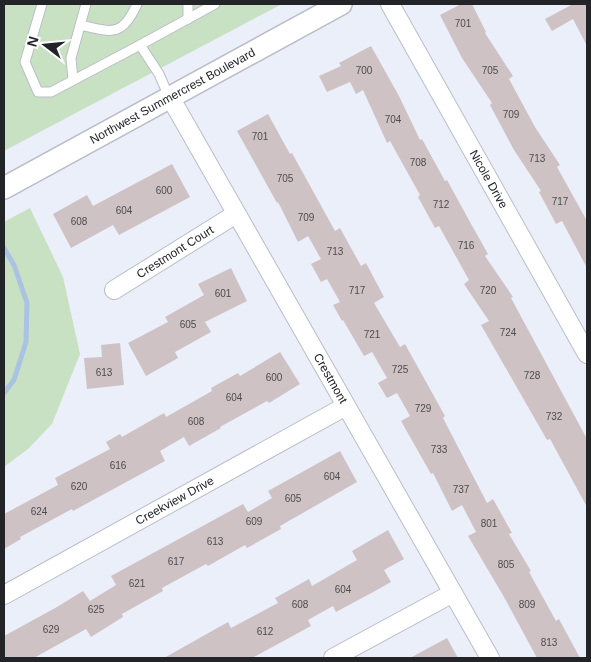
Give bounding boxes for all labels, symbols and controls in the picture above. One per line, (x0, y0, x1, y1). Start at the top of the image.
house number: 701 (455, 18, 472, 29)
north arrow (20, 20, 70, 70)
text: N (23, 34, 42, 48)
street label: Northwest Summercrest Boulevard (87, 45, 258, 147)
house number: 700 (356, 65, 373, 76)
house number: 705 (482, 65, 499, 76)
house number: 709 (503, 109, 520, 120)
house number: 704 (385, 114, 402, 125)
house number: 701 (252, 131, 269, 142)
street label: Nicole Drive (467, 148, 511, 211)
house number: 713 (529, 153, 546, 164)
house number: 708 (410, 157, 427, 168)
house number: 705 (277, 173, 294, 184)
house number: 600 (156, 185, 173, 196)
house number: 717 (552, 196, 569, 207)
house number: 712 (433, 199, 450, 210)
house number: 604 (116, 205, 133, 216)
house number: 709 (298, 212, 315, 223)
house number: 608 (71, 216, 88, 227)
street label: Crestmont Court (134, 222, 217, 281)
house number: 716 (458, 240, 475, 251)
house number: 713 (327, 246, 344, 257)
house number: 717 (349, 285, 366, 296)
house number: 720 (480, 285, 497, 296)
house number: 601 (215, 288, 232, 299)
house number: 605 (180, 319, 197, 330)
house number: 724 (500, 327, 517, 338)
house number: 721 (364, 329, 381, 340)
street label: Crestmont (311, 351, 351, 407)
house number: 725 (392, 364, 409, 375)
house number: 613 (96, 367, 113, 378)
house number: 728 (524, 370, 541, 381)
house number: 600 (266, 372, 283, 383)
house number: 604 (226, 392, 243, 403)
house number: 729 (415, 403, 432, 414)
house number: 732 (546, 411, 563, 422)
house number: 608 (188, 416, 205, 427)
house number: 733 (431, 444, 448, 455)
house number: 616 (110, 460, 127, 471)
house number: 604 (324, 471, 341, 482)
street label: Creekview Drive (133, 473, 217, 528)
house number: 620 (71, 481, 88, 492)
house number: 737 (453, 484, 470, 495)
house number: 605 (285, 493, 302, 504)
house number: 624 (31, 506, 48, 517)
house number: 609 (246, 516, 263, 527)
house number: 801 (481, 518, 498, 529)
house number: 613 (207, 536, 224, 547)
house number: 617 (168, 556, 185, 567)
house number: 805 (498, 559, 515, 570)
house number: 621 (129, 578, 146, 589)
house number: 604 (335, 584, 352, 595)
house number: 608 (292, 599, 309, 610)
house number: 809 (519, 599, 536, 610)
house number: 625 (88, 604, 105, 615)
house number: 629 (43, 624, 60, 635)
house number: 612 (257, 626, 274, 637)
house number: 813 (541, 637, 558, 648)

